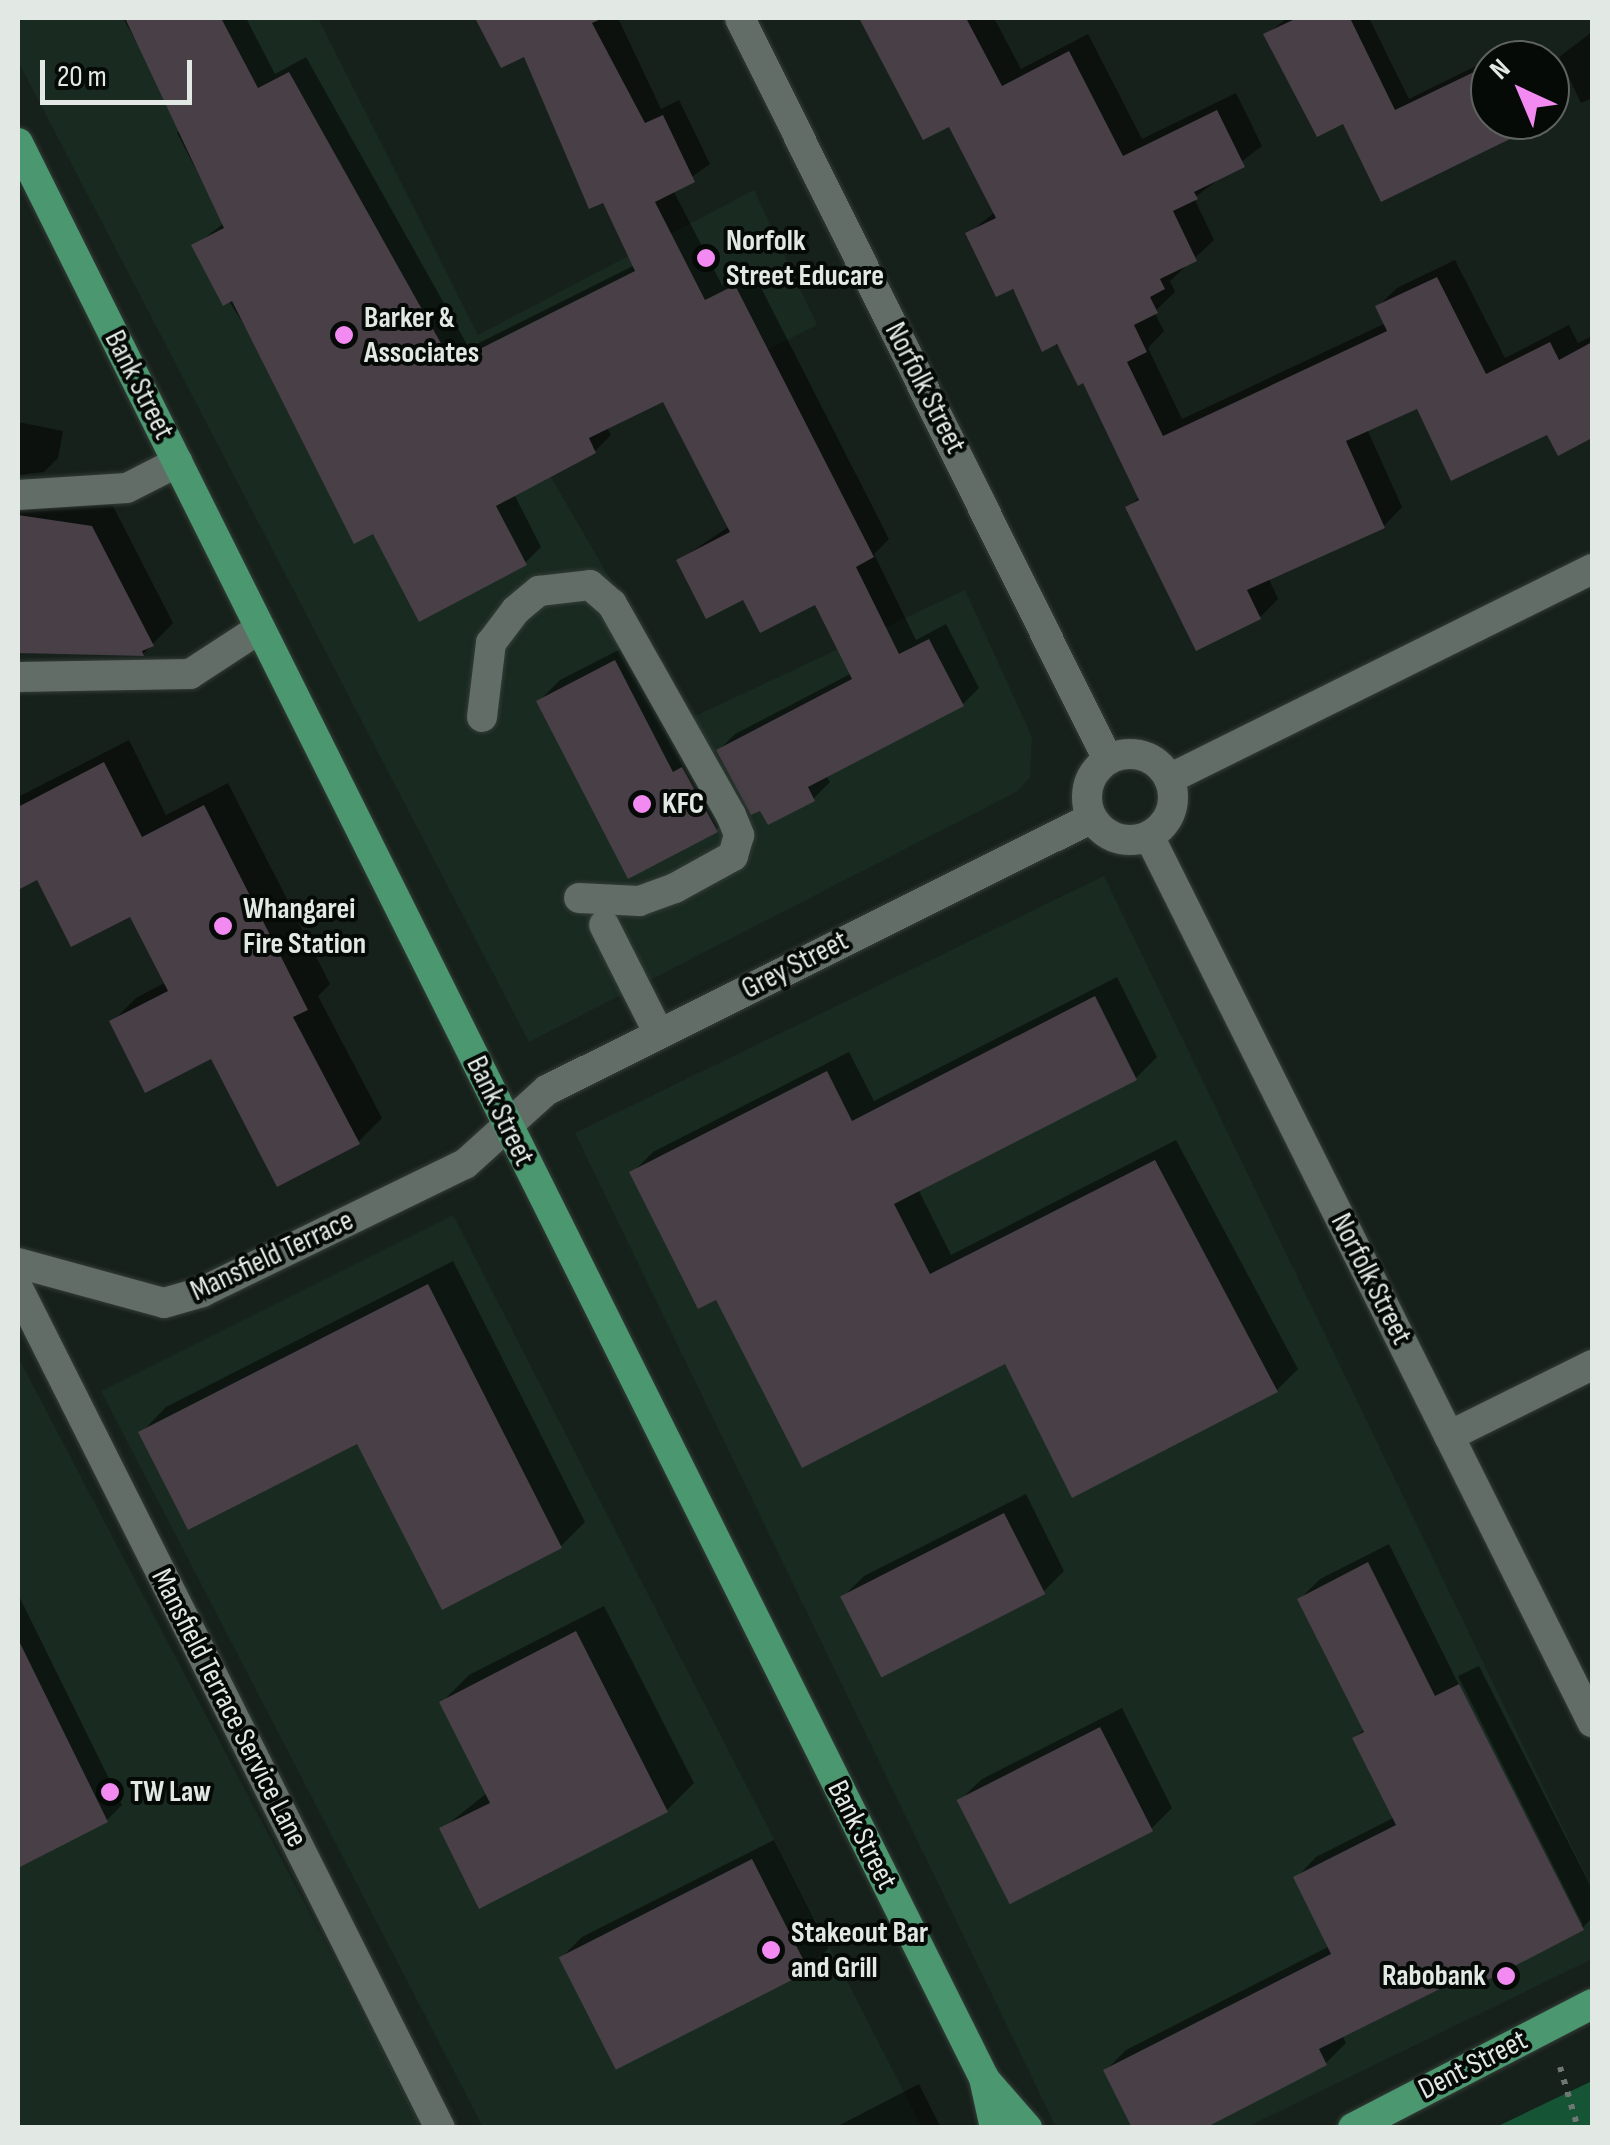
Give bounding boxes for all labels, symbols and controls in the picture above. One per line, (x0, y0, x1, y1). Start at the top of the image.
scale bar (45, 40, 198, 102)
north arrow (1470, 40, 1570, 140)
text: N (1483, 52, 1517, 87)
text: 20 m (57, 59, 107, 95)
place label: Norfolk Street Educare (726, 223, 884, 294)
marker: Norfolk Street Educare (695, 247, 717, 269)
place label: Barker & Associates (364, 300, 479, 370)
street label: Norfolk Street (877, 316, 973, 460)
marker: Barker & Associates (333, 324, 355, 346)
street label: Bank Street (96, 325, 182, 445)
place label: KFC (662, 786, 704, 822)
marker: KFC (631, 793, 653, 815)
place label: Whangarei Fire Station (243, 891, 366, 962)
marker: Whangarei Fire Station (212, 915, 234, 937)
street label: Grey Street (736, 923, 854, 1007)
street label: Bank Street (458, 1050, 542, 1172)
street label: Mansfield Terrace (185, 1203, 359, 1309)
street label: Norfolk Street (1323, 1207, 1419, 1351)
street label: Mansfield Terrace Service Lane (143, 1563, 315, 1853)
place label: TW Law (130, 1774, 211, 1810)
street label: Bank Street (819, 1775, 905, 1895)
marker: TW Law (99, 1781, 121, 1803)
place label: Stakeout Bar and Grill (791, 1915, 928, 1986)
marker: Stakeout Bar and Grill (760, 1939, 782, 1961)
place label: Rabobank (1382, 1958, 1486, 1994)
marker: Rabobank (1495, 1965, 1517, 1987)
street label: Dent Street (1413, 2022, 1533, 2108)

